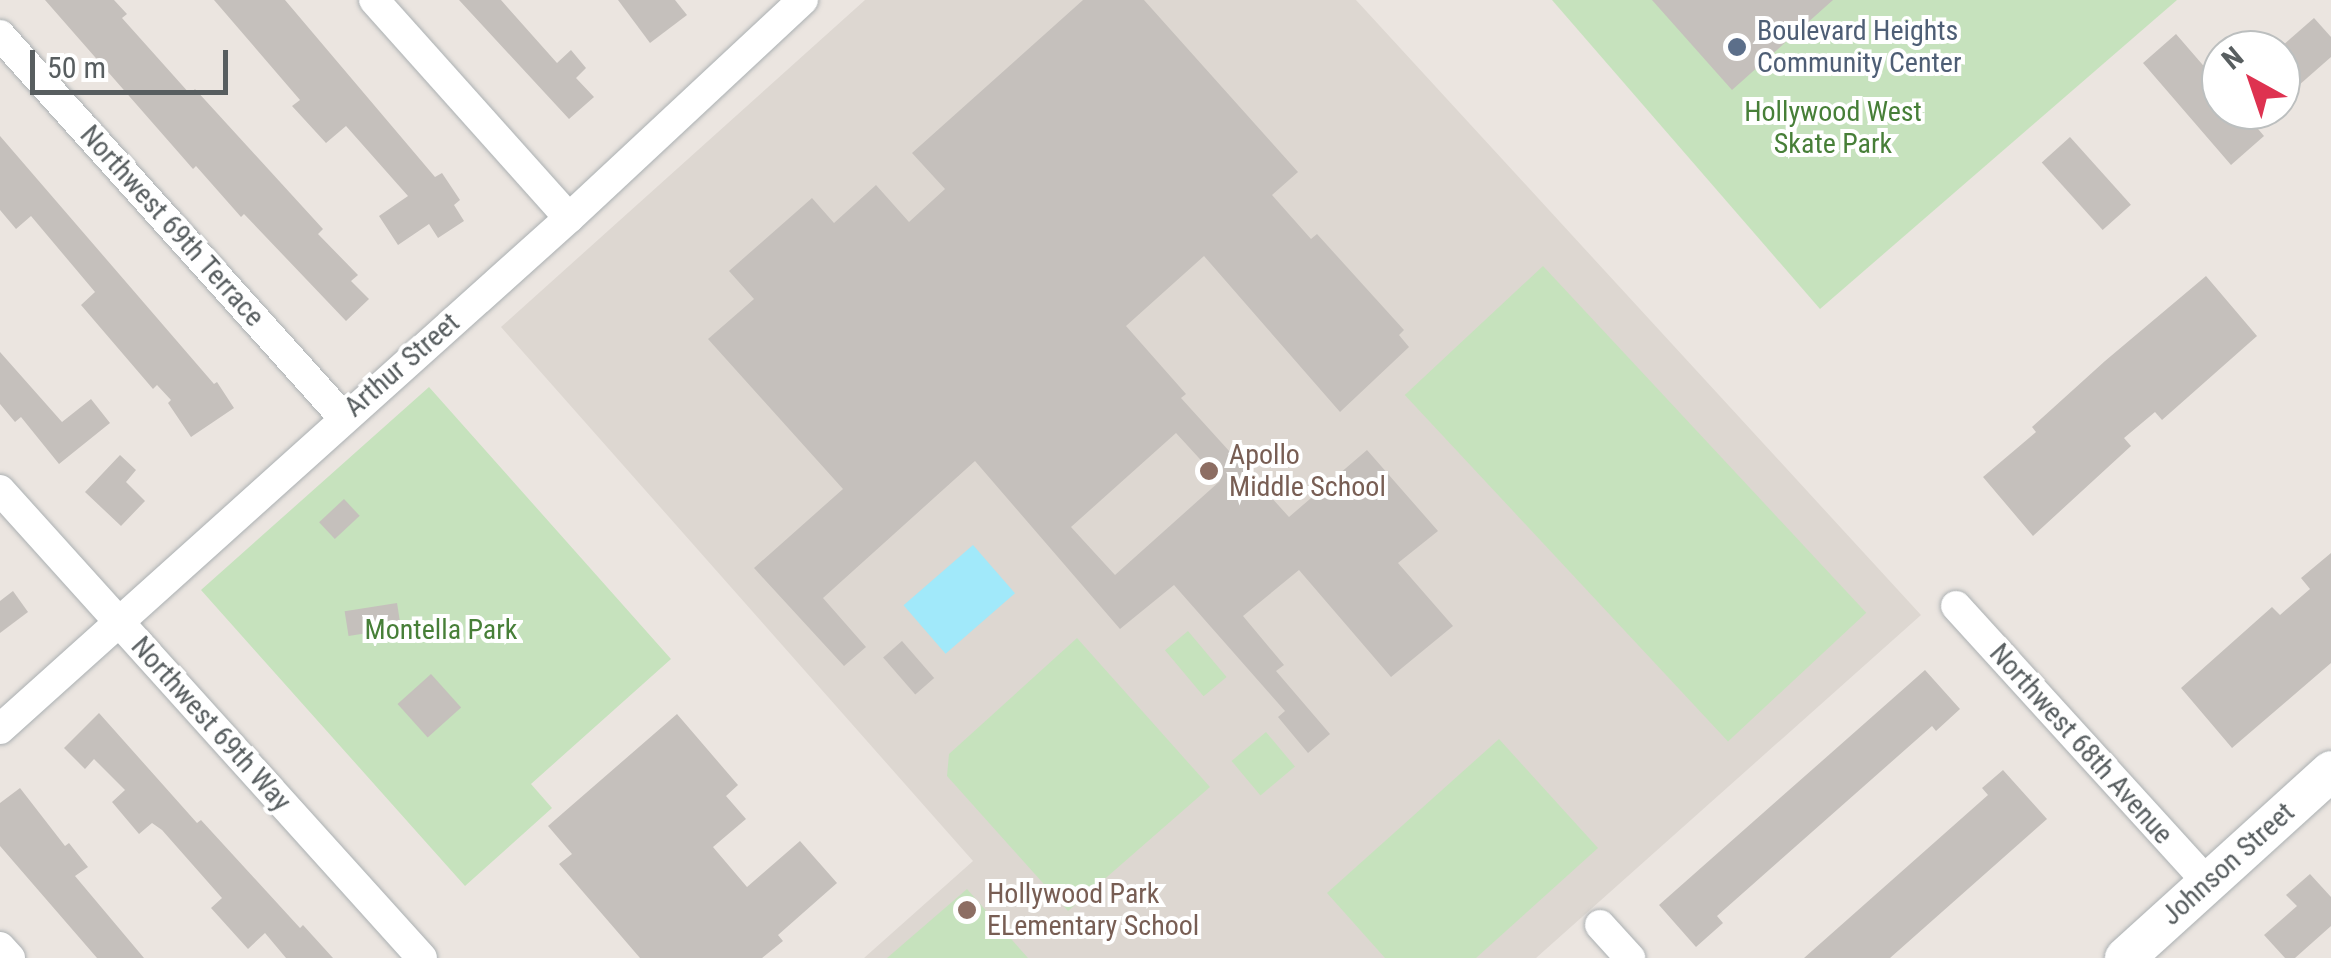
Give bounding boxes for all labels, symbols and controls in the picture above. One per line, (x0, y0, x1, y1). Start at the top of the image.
place label: Boulevard Heights Community Center (1757, 14, 1961, 80)
scale bar (35, 30, 232, 92)
north arrow (2201, 30, 2301, 130)
marker: Boulevard Heights Community Center (1726, 36, 1748, 58)
text: N (2216, 40, 2250, 76)
text: 50 m (47, 50, 106, 85)
park label: Hollywood West Skate Park (1744, 95, 1922, 161)
street label: Northwest 69th Terrace (73, 118, 271, 334)
street label: Arthur Street (338, 306, 466, 424)
place label: Apollo Middle School (1229, 438, 1386, 504)
marker: Apollo Middle School (1198, 460, 1220, 482)
park label: Montella Park (365, 613, 517, 647)
street label: Northwest 69th Way (124, 630, 298, 818)
street label: Northwest 68th Avenue (1982, 637, 2180, 851)
street label: Johnson Street (2155, 796, 2301, 932)
place label: Hollywood Park ELementary School (987, 877, 1199, 943)
marker: Hollywood Park ELementary School (956, 899, 978, 921)

